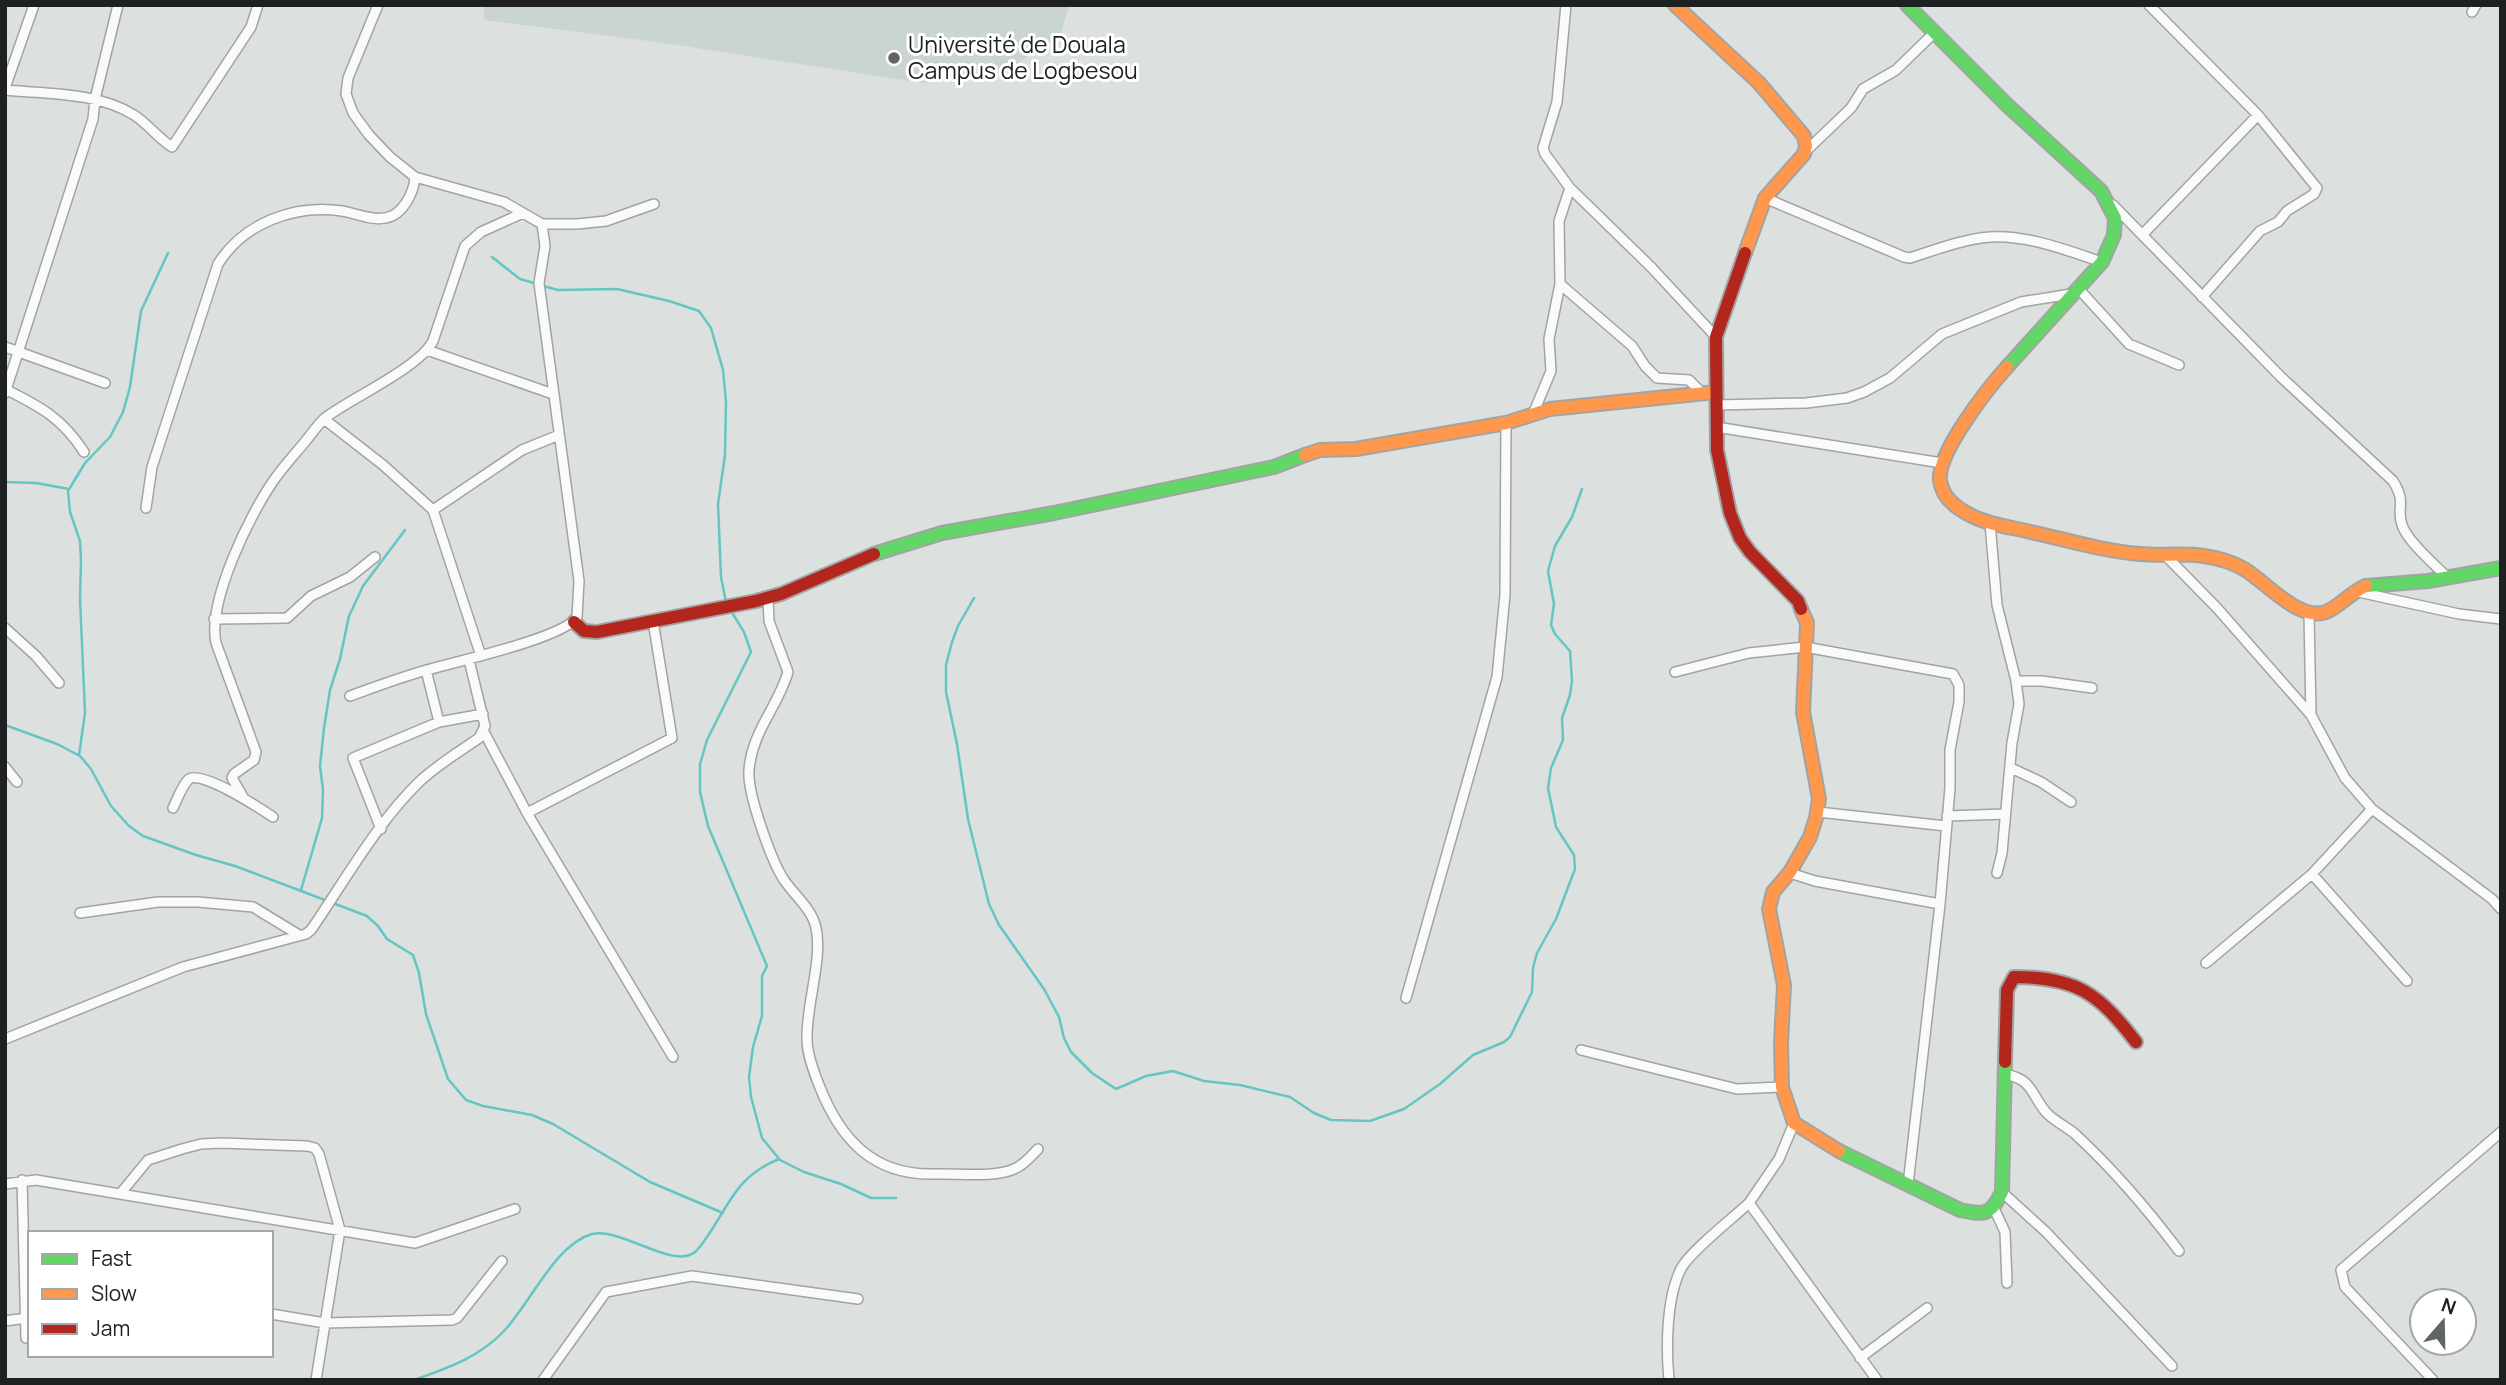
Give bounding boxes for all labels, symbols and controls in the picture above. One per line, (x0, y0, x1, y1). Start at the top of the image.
place label: Université de Douala Campus de Logbesou (908, 28, 1138, 86)
marker: Université de Douala Campus de Logbesou (886, 50, 902, 66)
legend (28, 1231, 273, 1357)
text: Fast (91, 1244, 132, 1272)
text: Slow (91, 1279, 137, 1307)
north arrow (2408, 1287, 2478, 1357)
text: N (2438, 1291, 2460, 1321)
text: Jam (91, 1314, 130, 1342)

